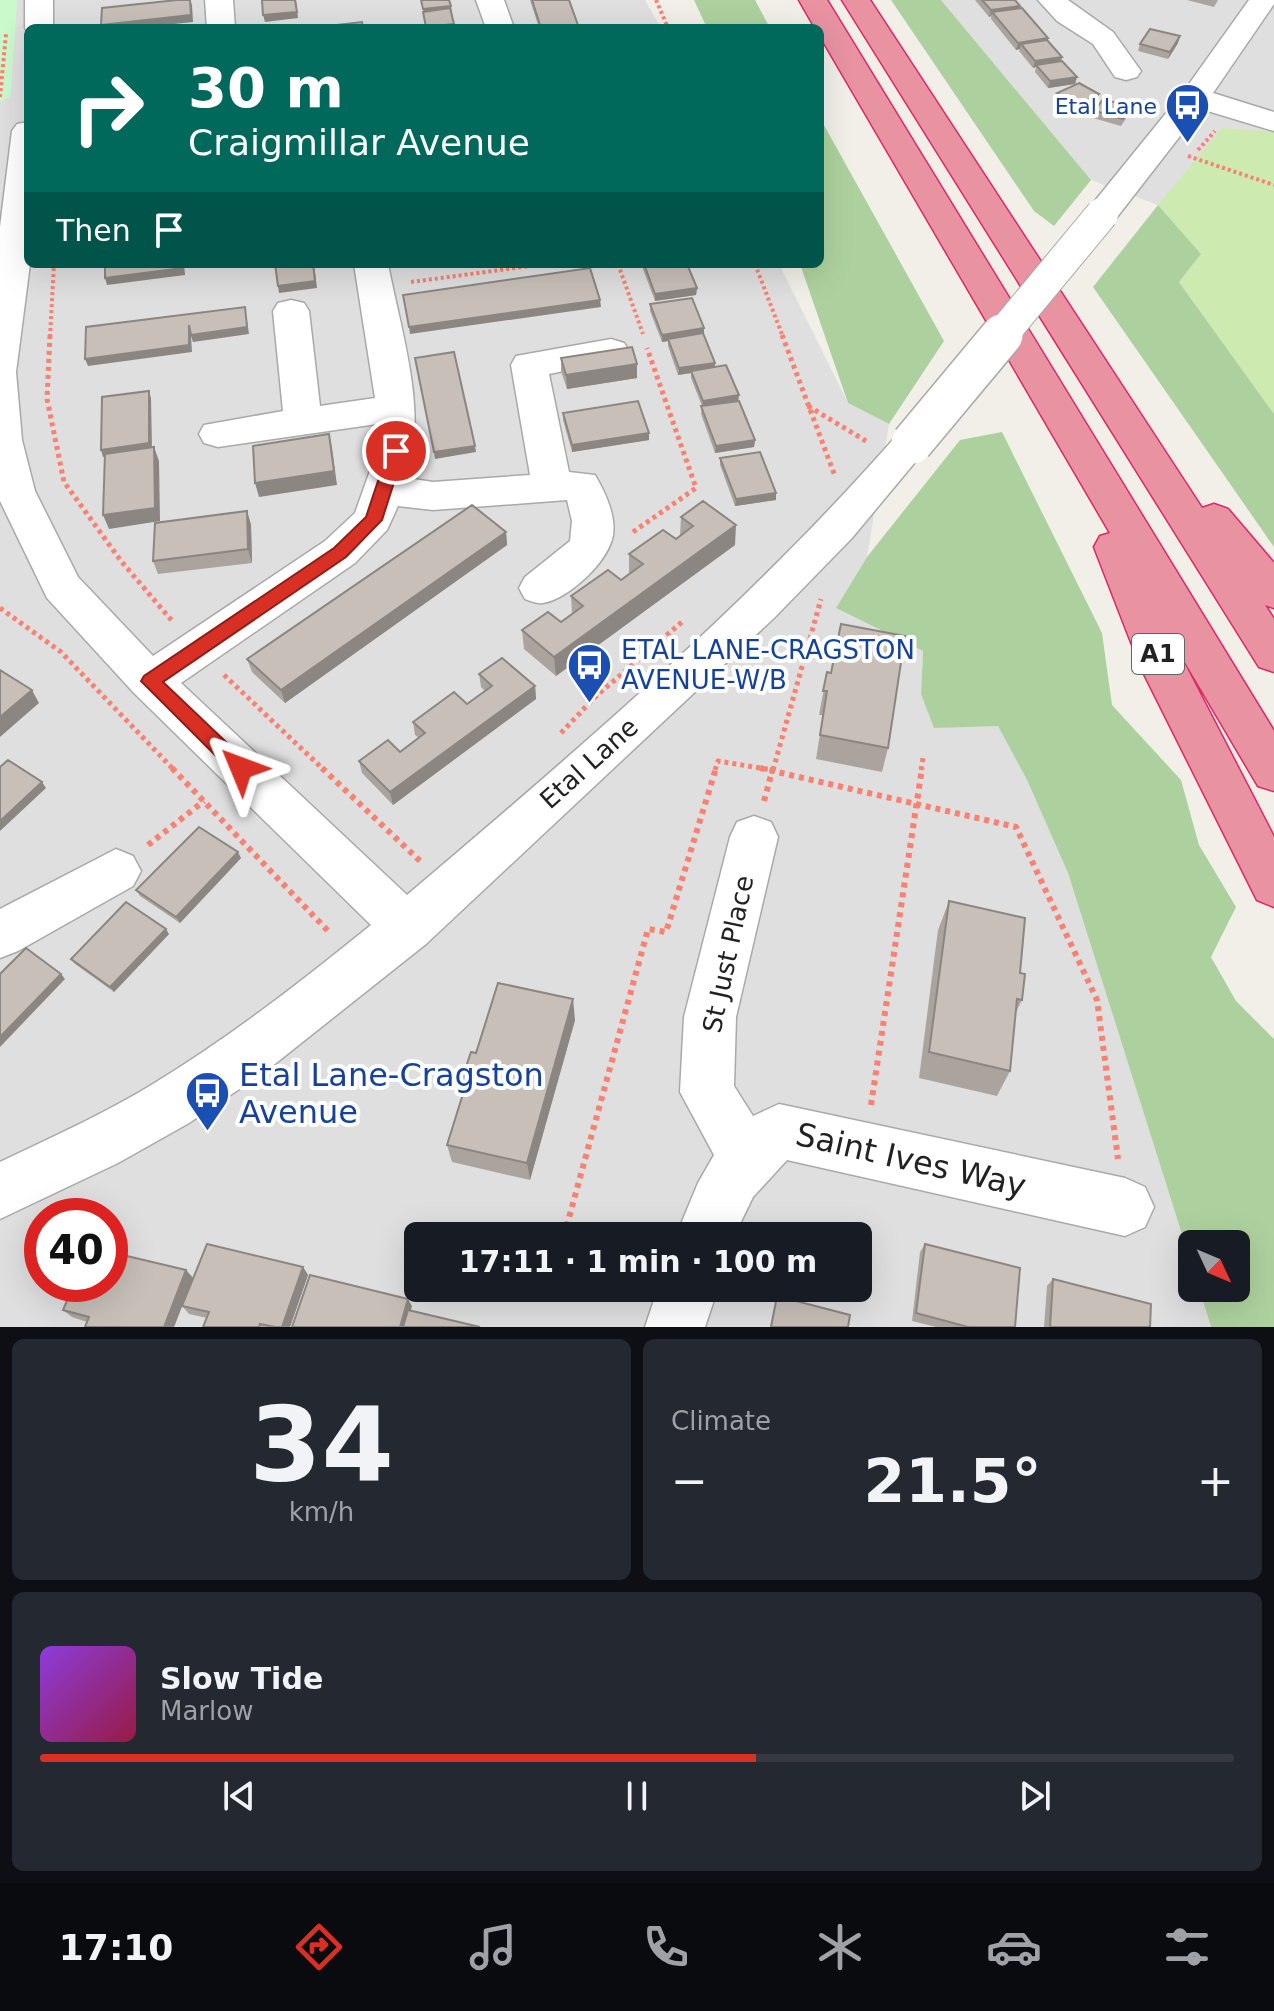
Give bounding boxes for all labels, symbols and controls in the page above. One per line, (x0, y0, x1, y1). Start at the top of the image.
text: 30 m (188, 55, 344, 120)
icon: right (56, 56, 160, 160)
bus stop icon: Etal Lane (1164, 82, 1212, 145)
place label: Etal Lane (1055, 94, 1157, 119)
text: Craigmillar Avenue (188, 122, 530, 163)
icon: arrive (147, 208, 191, 252)
text: Then (56, 213, 131, 248)
pin (362, 417, 430, 485)
icon: arrive (374, 429, 418, 473)
road number: A1 (1132, 634, 1184, 674)
place label: ETAL LANE-CRAGSTON AVENUE-W/B (621, 635, 915, 695)
bus stop icon: ETAL LANE-CRAGSTON AVENUE-W/B (566, 641, 614, 704)
street label: Etal Lane (534, 711, 644, 815)
position arrow (199, 726, 283, 810)
street label: St Just Place (697, 873, 759, 1035)
place label: Etal Lane-Cragston Avenue (239, 1056, 544, 1131)
bus stop icon: Etal Lane-Cragston Avenue (184, 1069, 232, 1132)
street label: Saint Ives Way (792, 1115, 1030, 1205)
speed limit sign: 40 (24, 1198, 128, 1302)
north arrow (1178, 1230, 1250, 1302)
map controls (1178, 1230, 1250, 1302)
text: 17:11 · 1 min · 100 m (459, 1244, 817, 1279)
text: 34 (249, 1384, 394, 1506)
text: Climate (671, 1406, 771, 1436)
text: 21.5° (863, 1446, 1042, 1516)
text: − (671, 1455, 708, 1506)
text: + (1197, 1455, 1234, 1506)
text: km/h (289, 1497, 354, 1527)
text: Slow Tide (160, 1661, 323, 1696)
text: Marlow (160, 1696, 253, 1726)
icon: previous (217, 1774, 261, 1818)
icon: pause (615, 1774, 659, 1818)
icon: next (1013, 1774, 1057, 1818)
icon: directions (291, 1919, 347, 1975)
icon: music (465, 1919, 521, 1975)
icon: phone (638, 1919, 694, 1975)
icon: climate (812, 1919, 868, 1975)
icon: car (986, 1919, 1042, 1975)
icon: filters (1159, 1919, 1215, 1975)
text: 17:10 (59, 1927, 173, 1968)

